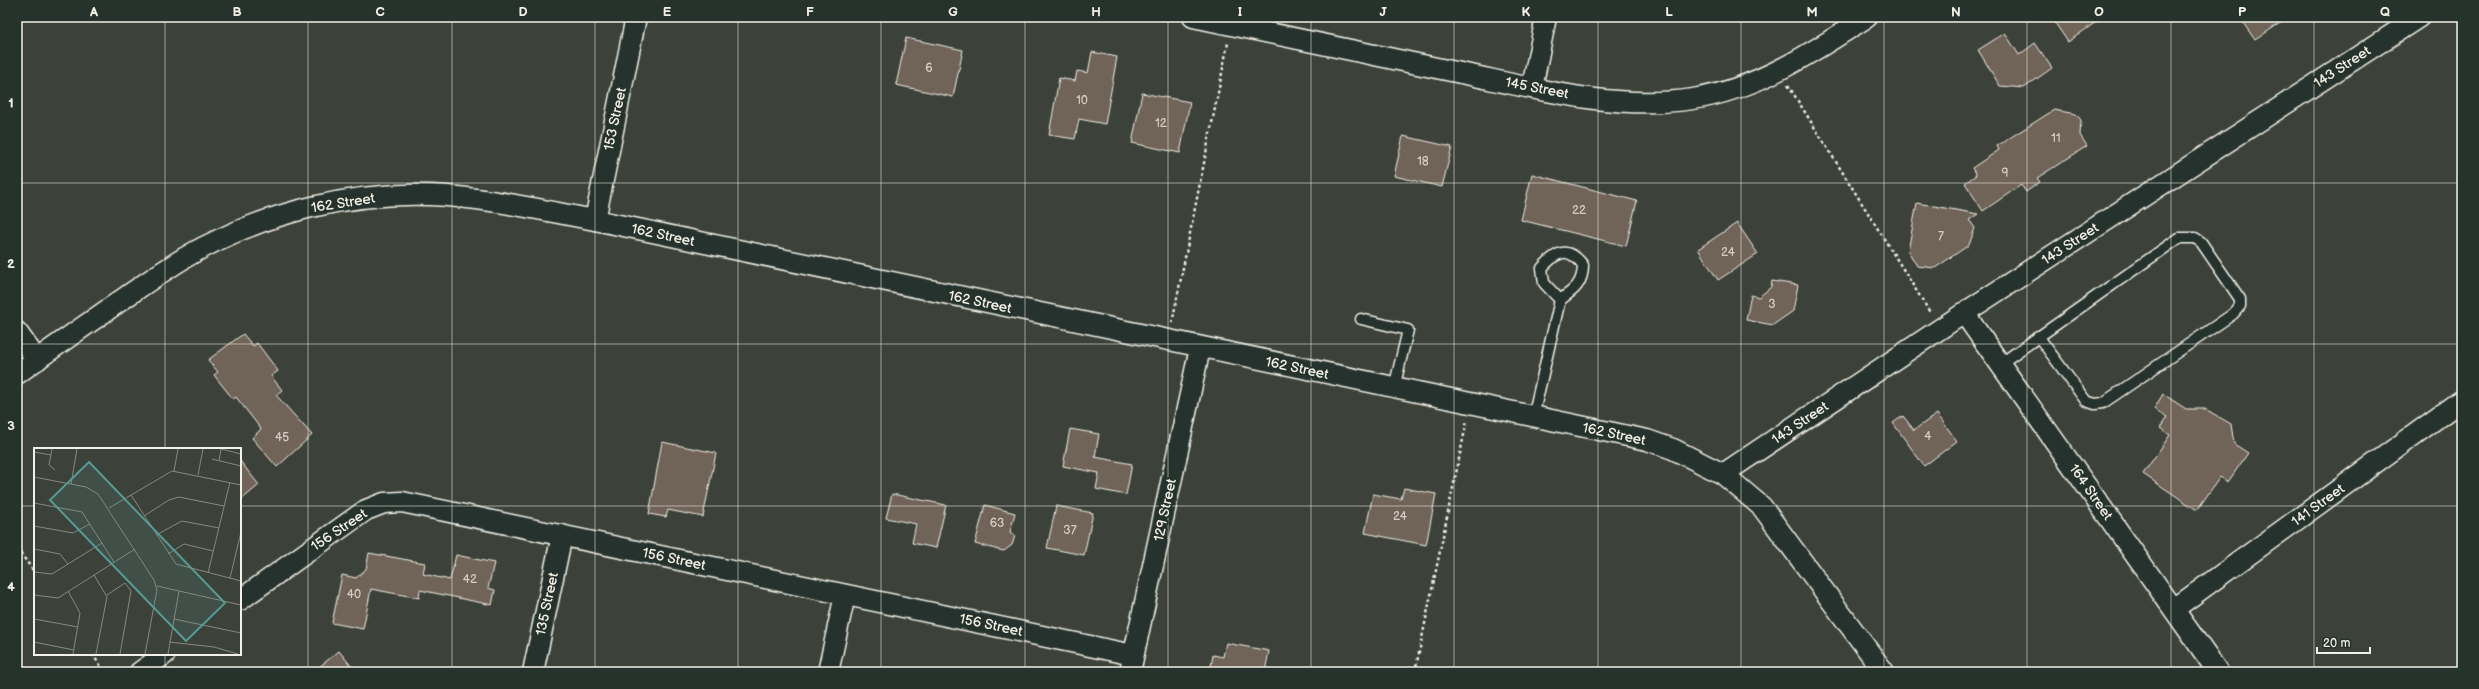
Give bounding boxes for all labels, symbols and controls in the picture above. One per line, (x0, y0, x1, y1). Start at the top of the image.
text: A (89, 4, 98, 20)
text: B (232, 4, 242, 20)
text: C (375, 4, 385, 20)
text: D (518, 4, 528, 20)
text: E (663, 4, 672, 20)
text: F (806, 4, 814, 20)
text: G (948, 4, 958, 20)
text: H (1091, 4, 1101, 20)
text: I (1238, 4, 1242, 20)
text: J (1379, 4, 1387, 20)
text: K (1522, 4, 1531, 20)
text: L (1665, 4, 1673, 20)
text: M (1806, 4, 1818, 20)
text: N (1951, 4, 1961, 20)
text: O (2094, 4, 2104, 20)
text: P (2238, 4, 2247, 20)
text: Q (2380, 4, 2390, 20)
street label: 143 Street (2310, 42, 2374, 92)
house number: 6 (925, 61, 933, 76)
street label: 145 Street (1504, 74, 1571, 103)
street label: 153 Street (600, 85, 630, 152)
house number: 10 (1076, 93, 1088, 108)
text: 1 (8, 95, 14, 111)
house number: 12 (1155, 116, 1167, 131)
house number: 11 (2051, 131, 2061, 146)
house number: 18 (1417, 154, 1429, 169)
house number: 9 (2002, 166, 2009, 181)
street label: 162 Street (310, 189, 377, 216)
house number: 22 (1572, 203, 1586, 218)
street label: 143 Street (2038, 219, 2102, 269)
street label: 162 Street (630, 220, 697, 250)
house number: 7 (1938, 229, 1944, 244)
house number: 24 (1721, 245, 1736, 260)
text: 2 (7, 256, 15, 272)
street label: 162 Street (947, 287, 1014, 317)
house number: 3 (1768, 297, 1776, 312)
street label: 162 Street (1264, 353, 1331, 383)
street label: 143 Street (1769, 398, 1832, 448)
text: 3 (7, 418, 15, 434)
street label: 162 Street (1581, 419, 1648, 449)
house number: 4 (1924, 429, 1932, 444)
house number: 45 (275, 430, 289, 445)
inset map (34, 448, 241, 655)
street label: 164 Street (2066, 461, 2117, 524)
street label: 129 Street (1150, 476, 1180, 543)
street label: 141 Street (2288, 480, 2348, 530)
street label: 156 Street (308, 505, 371, 555)
house number: 24 (1393, 509, 1408, 524)
house number: 63 (990, 516, 1004, 531)
house number: 37 (1063, 523, 1077, 538)
street label: 156 Street (641, 544, 708, 574)
street label: 135 Street (532, 570, 562, 637)
house number: 42 (463, 572, 477, 587)
text: 4 (7, 579, 15, 595)
house number: 40 (347, 587, 361, 602)
street label: 156 Street (958, 610, 1025, 640)
scale bar (2317, 629, 2370, 655)
text: 20 m (2323, 636, 2350, 651)

